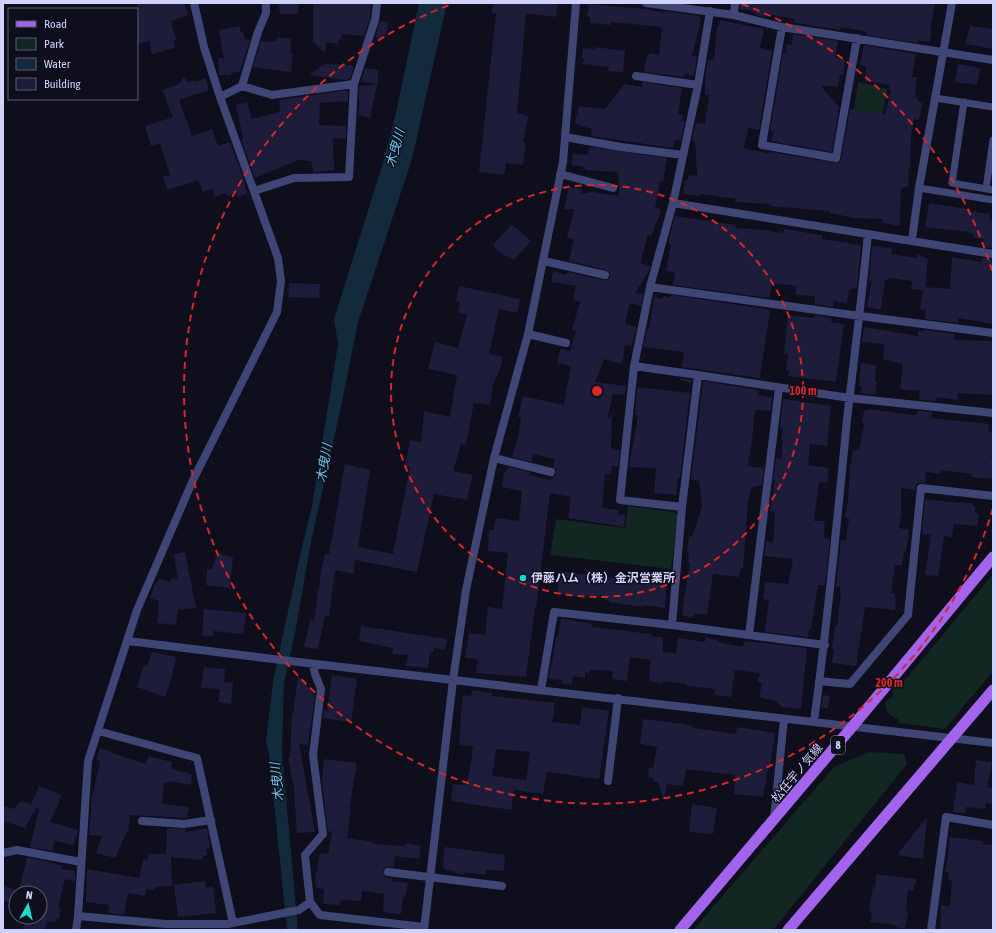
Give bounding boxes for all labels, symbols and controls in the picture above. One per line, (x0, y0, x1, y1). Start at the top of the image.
legend (8, 8, 138, 100)
text: Road (44, 17, 67, 31)
text: Park (44, 37, 65, 51)
text: Water (44, 57, 71, 71)
text: Building (44, 77, 82, 91)
water label: 木曳川 (382, 125, 408, 169)
centre of rings (590, 384, 604, 398)
text: 100 m (789, 384, 817, 398)
water label: 木曳川 (313, 441, 335, 484)
place label: 伊藤ハム（株）金沢営業所 (531, 571, 675, 585)
marker: 伊藤ハム（株）金沢営業所 (518, 573, 528, 583)
text: 200 m (875, 676, 903, 690)
road number: 8 (831, 736, 845, 754)
street label: 松任宇ノ気線 (768, 741, 826, 805)
water label: 木曳川 (267, 760, 286, 802)
north arrow (8, 885, 48, 925)
text: N (25, 889, 33, 901)

